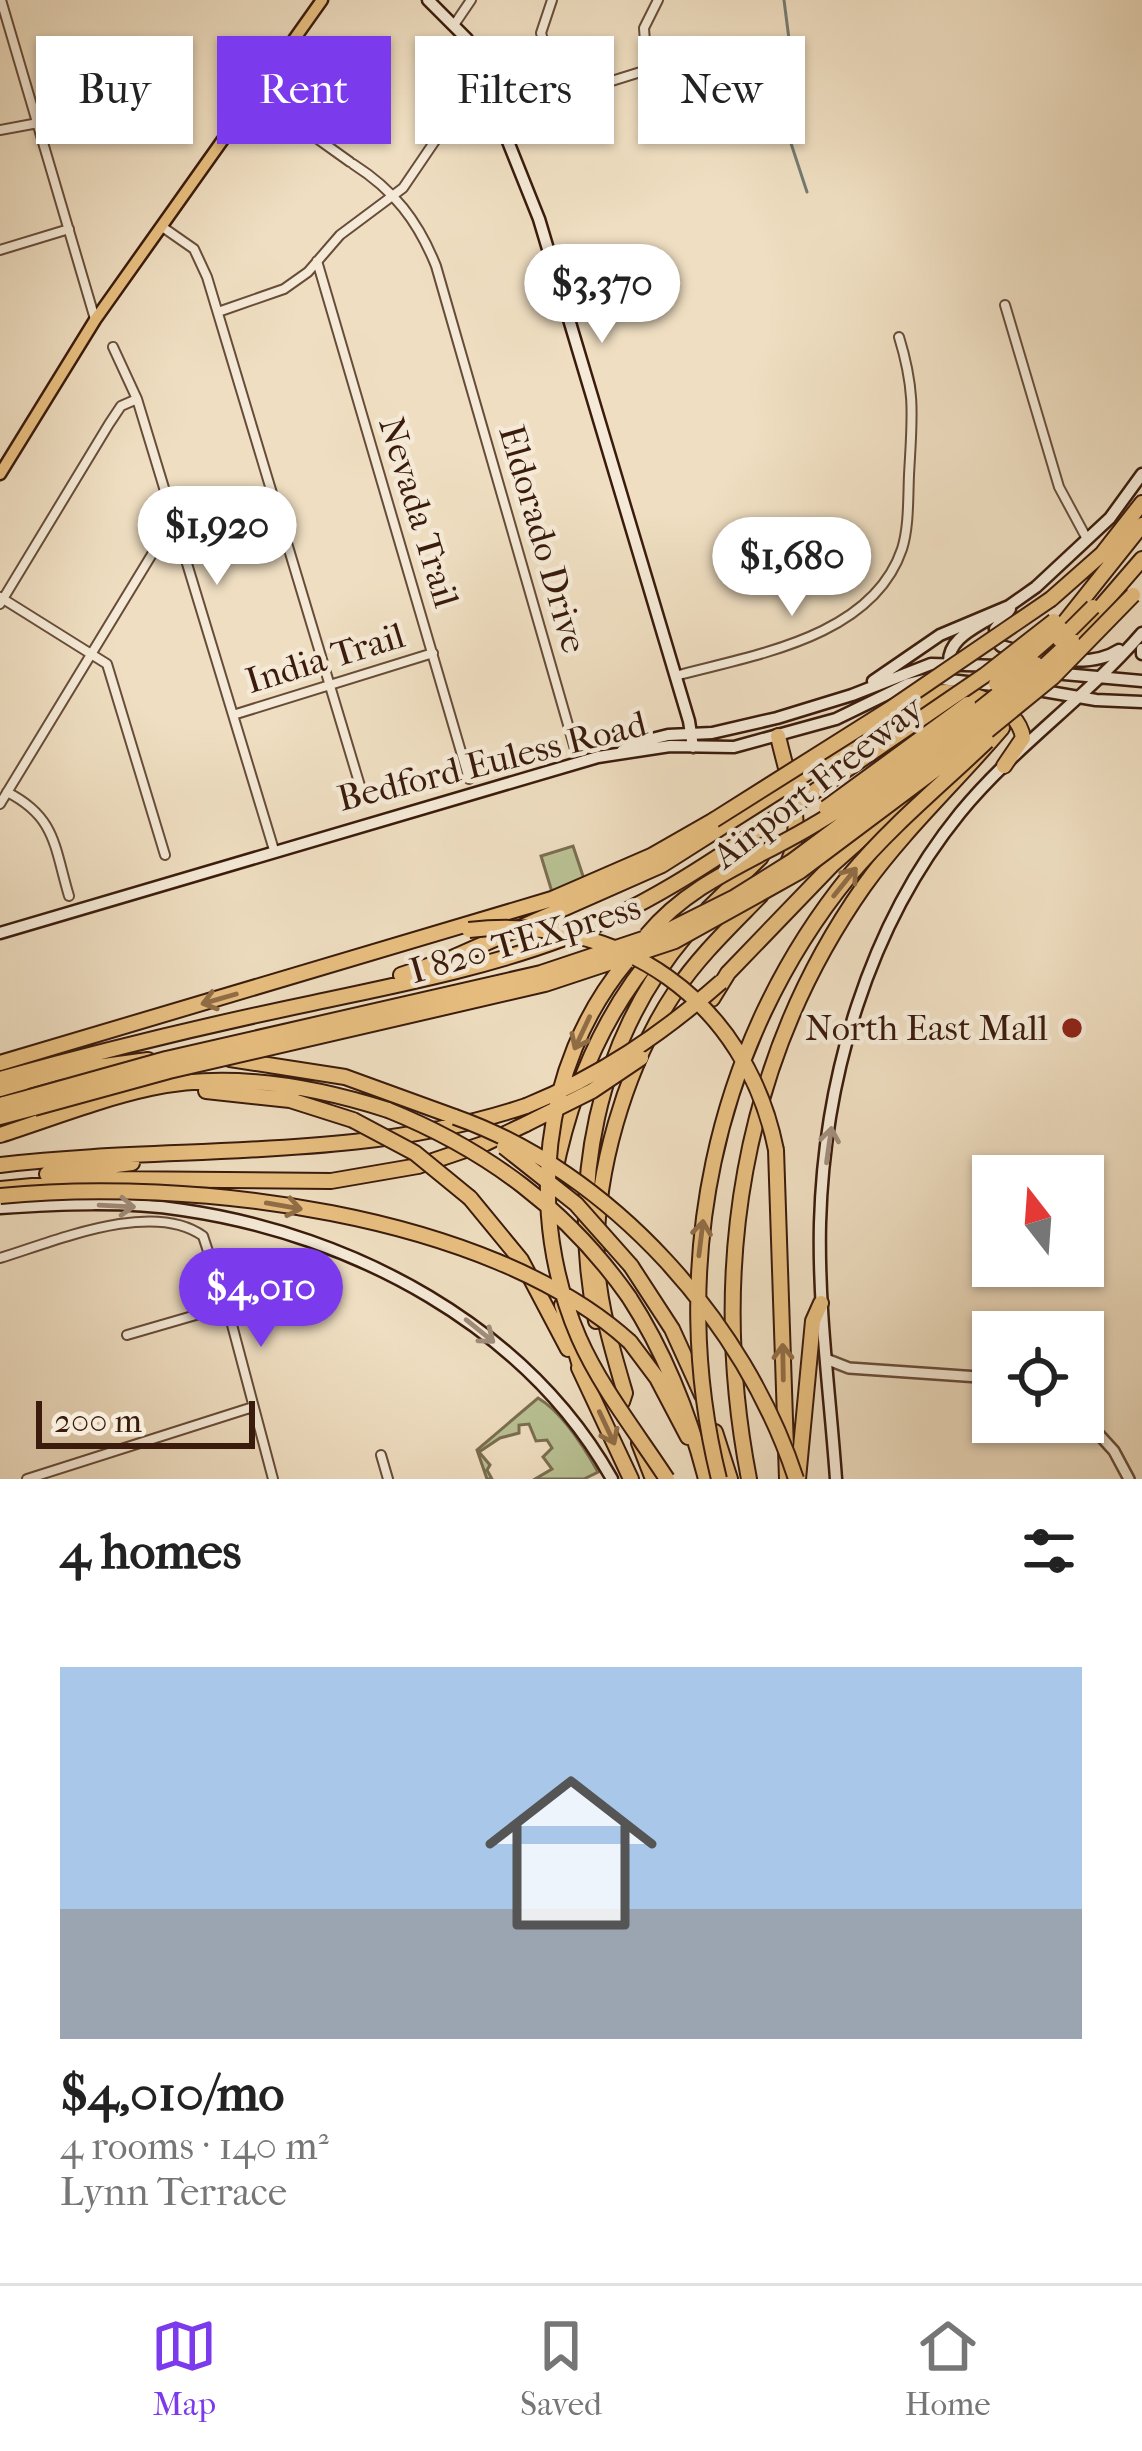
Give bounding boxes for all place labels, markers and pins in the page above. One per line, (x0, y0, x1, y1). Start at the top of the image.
pin: $3,370 (504, 244, 700, 346)
pin: $1,920 (119, 486, 315, 588)
pin: $1,680 (694, 517, 890, 619)
place label: North East Mall (805, 1007, 1048, 1049)
marker: North East Mall (1059, 1015, 1085, 1041)
pin: $4,010 (163, 1248, 359, 1350)

